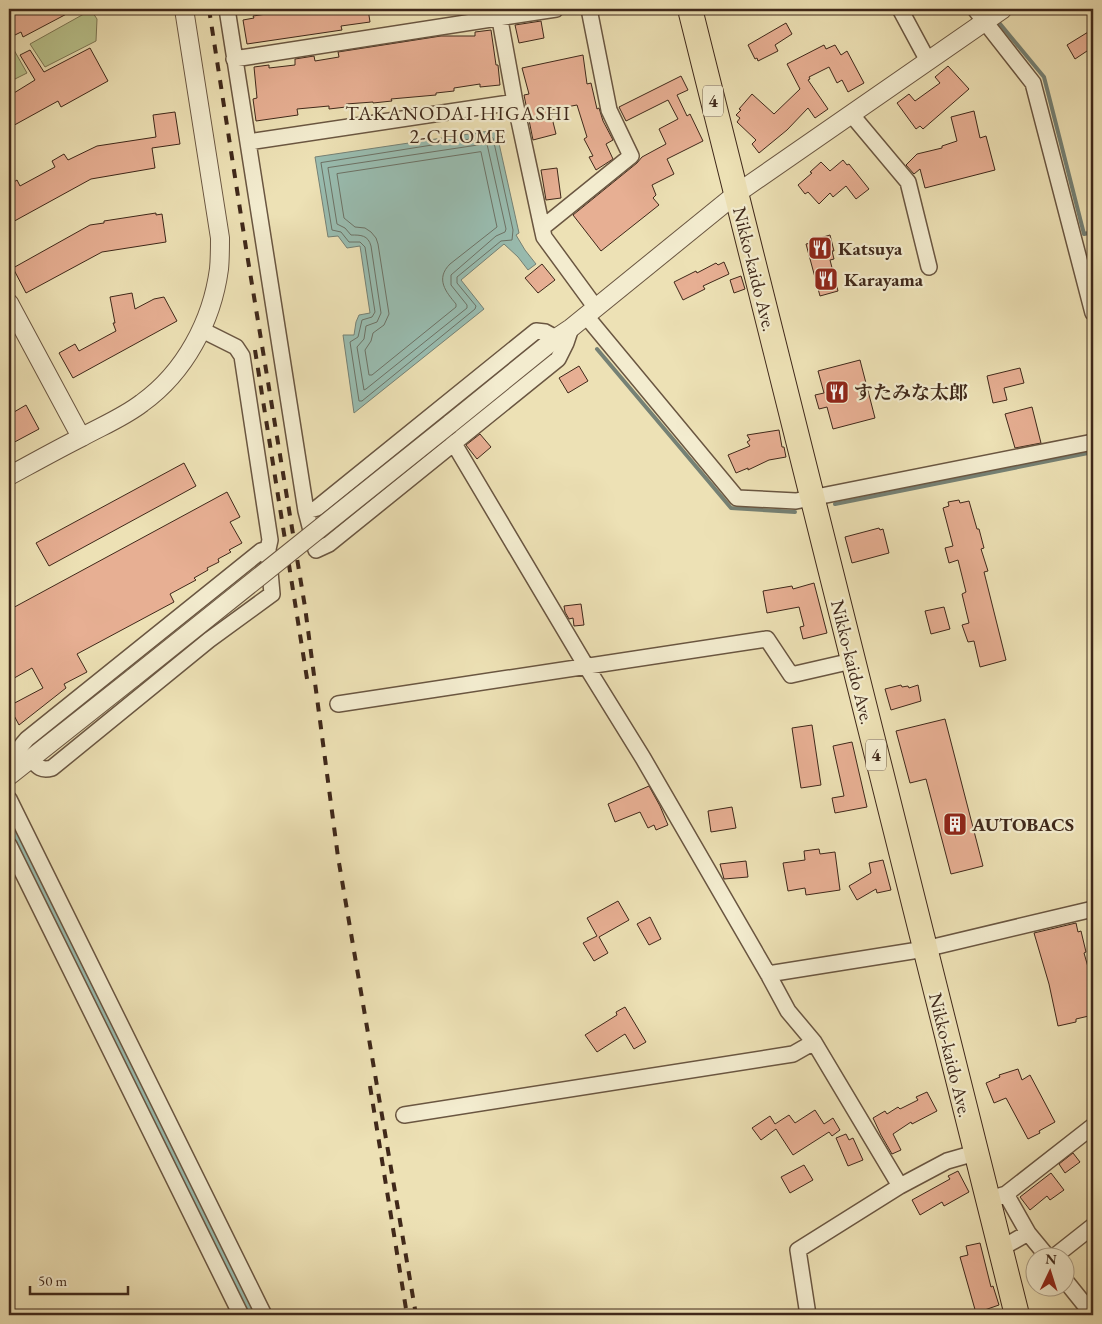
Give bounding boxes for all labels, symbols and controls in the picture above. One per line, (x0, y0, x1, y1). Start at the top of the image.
road number: 4 (703, 85, 723, 116)
district label: TAKANODAI-HIGASHI 2-CHOME (345, 100, 571, 149)
street label: Nikko-kaido Ave. (727, 204, 782, 334)
restaurant icon: Katsuya (807, 235, 833, 261)
place label: Katsuya (838, 236, 903, 261)
restaurant icon: Karayama (813, 266, 839, 292)
place label: Karayama (844, 267, 924, 292)
restaurant icon: すたみな太郎 (824, 379, 850, 405)
place label: すたみな太郎 (854, 380, 968, 405)
street label: Nikko-kaido Ave. (825, 597, 880, 727)
road number: 4 (866, 740, 886, 770)
building icon: AUTOBACS (942, 811, 968, 837)
place label: AUTOBACS (971, 812, 1074, 837)
street label: Nikko-kaido Ave. (923, 990, 978, 1120)
north arrow (1024, 1246, 1074, 1296)
text: N (1045, 1250, 1058, 1268)
scale bar (30, 1264, 128, 1296)
text: 50 m (38, 1271, 67, 1290)

